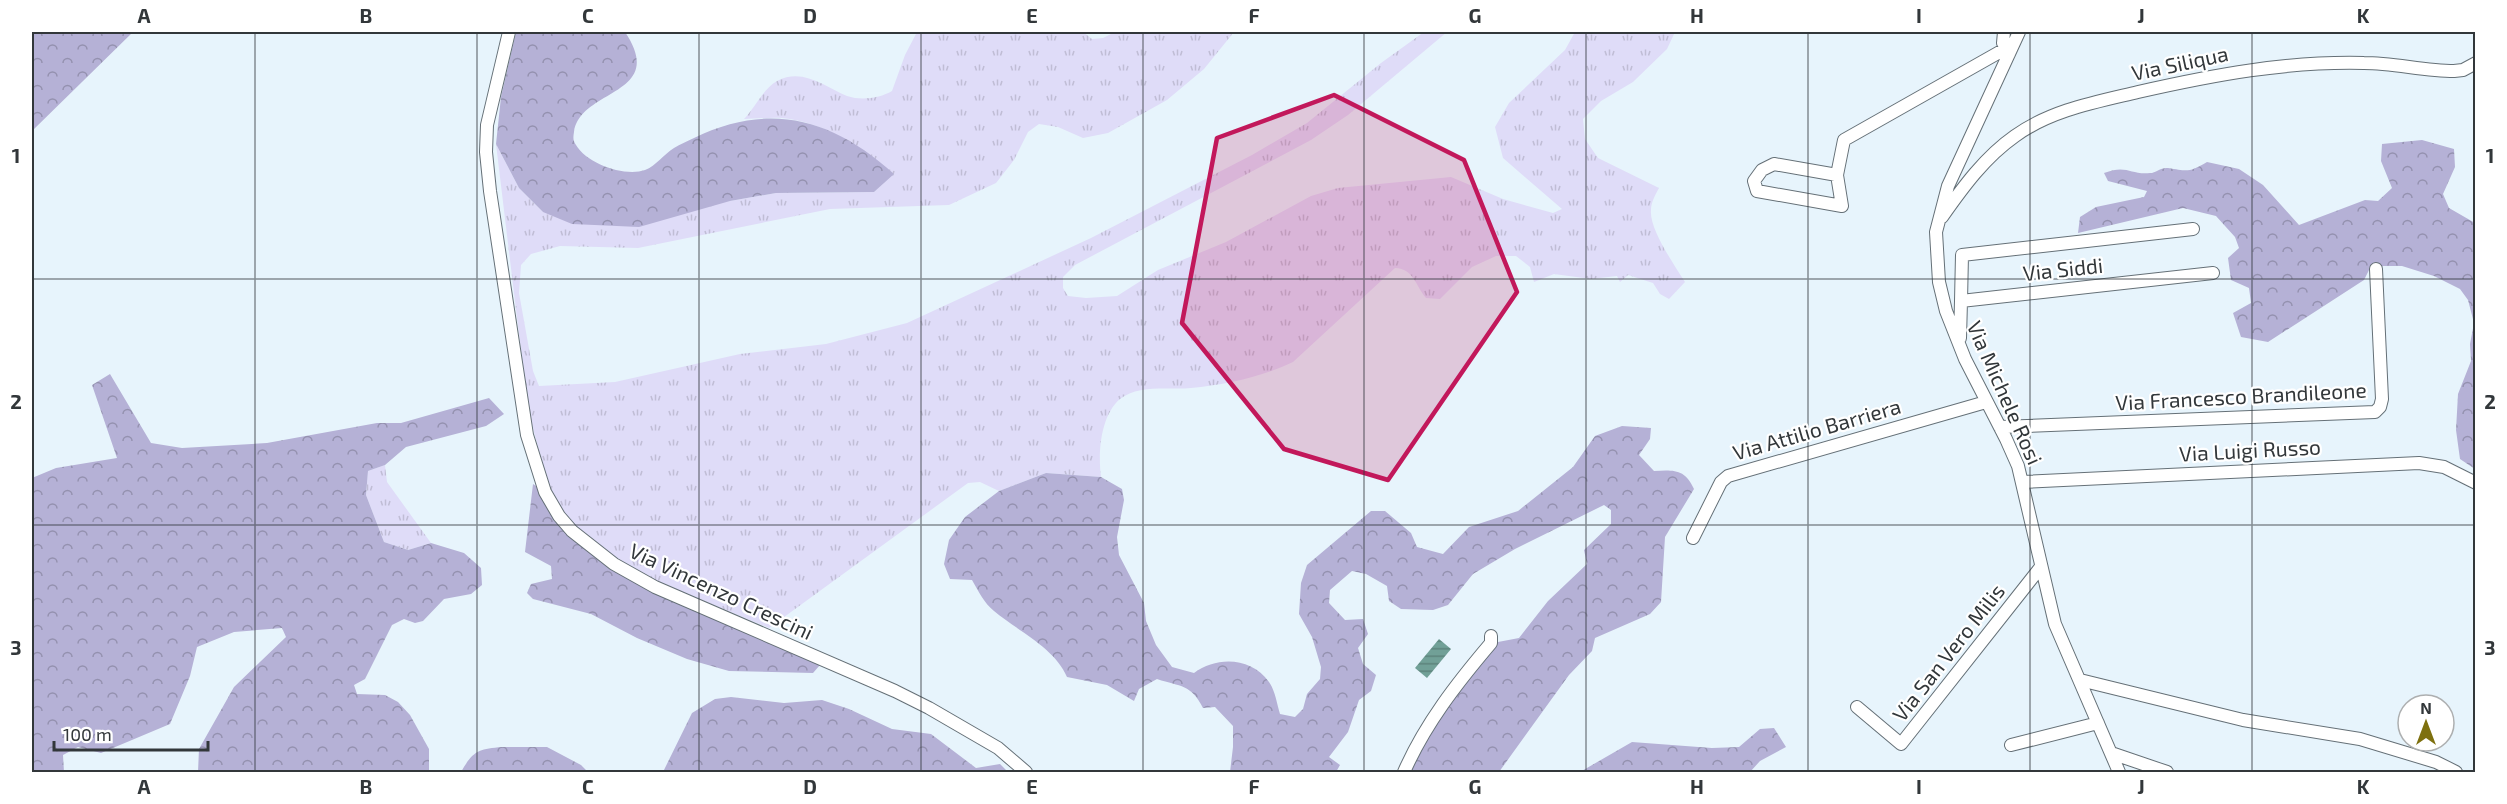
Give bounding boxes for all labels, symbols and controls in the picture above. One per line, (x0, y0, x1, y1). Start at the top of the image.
text: A (137, 3, 151, 27)
text: B (360, 3, 372, 27)
text: C (582, 3, 594, 27)
text: D (803, 3, 817, 27)
text: E (1026, 3, 1038, 27)
text: F (1248, 3, 1260, 27)
text: G (1469, 3, 1481, 27)
text: H (1690, 3, 1704, 27)
text: I (1916, 3, 1922, 27)
text: J (2137, 3, 2145, 27)
text: K (2357, 3, 2370, 27)
street label: Via Siliqua (2129, 40, 2230, 85)
text: 1 (12, 143, 20, 167)
text: 1 (2486, 143, 2494, 167)
street label: Via Siddi (2022, 252, 2104, 285)
street label: Via Michele Rosi (1963, 317, 2048, 468)
street label: Via Francesco Brandileone (2115, 376, 2367, 415)
text: 2 (10, 389, 22, 413)
text: 2 (2484, 389, 2496, 413)
street label: Via Attilio Barriera (1730, 393, 1903, 465)
street label: Via Luigi Russo (2178, 433, 2321, 466)
street label: Via Vincenzo Crescini (626, 537, 817, 644)
street label: Via San Vero Milis (1886, 578, 2009, 726)
text: 3 (10, 635, 22, 659)
text: 3 (2484, 635, 2496, 659)
north arrow (2396, 693, 2456, 753)
text: N (2420, 698, 2432, 717)
scale bar (54, 714, 208, 752)
text: 100 m (63, 723, 112, 745)
text: A (137, 774, 151, 798)
text: B (360, 774, 372, 798)
text: C (582, 774, 594, 798)
text: D (803, 774, 817, 798)
text: E (1026, 774, 1038, 798)
text: F (1248, 774, 1260, 798)
text: G (1469, 774, 1481, 798)
text: H (1690, 774, 1704, 798)
text: I (1916, 774, 1922, 798)
text: J (2137, 774, 2145, 798)
text: K (2357, 774, 2370, 798)

